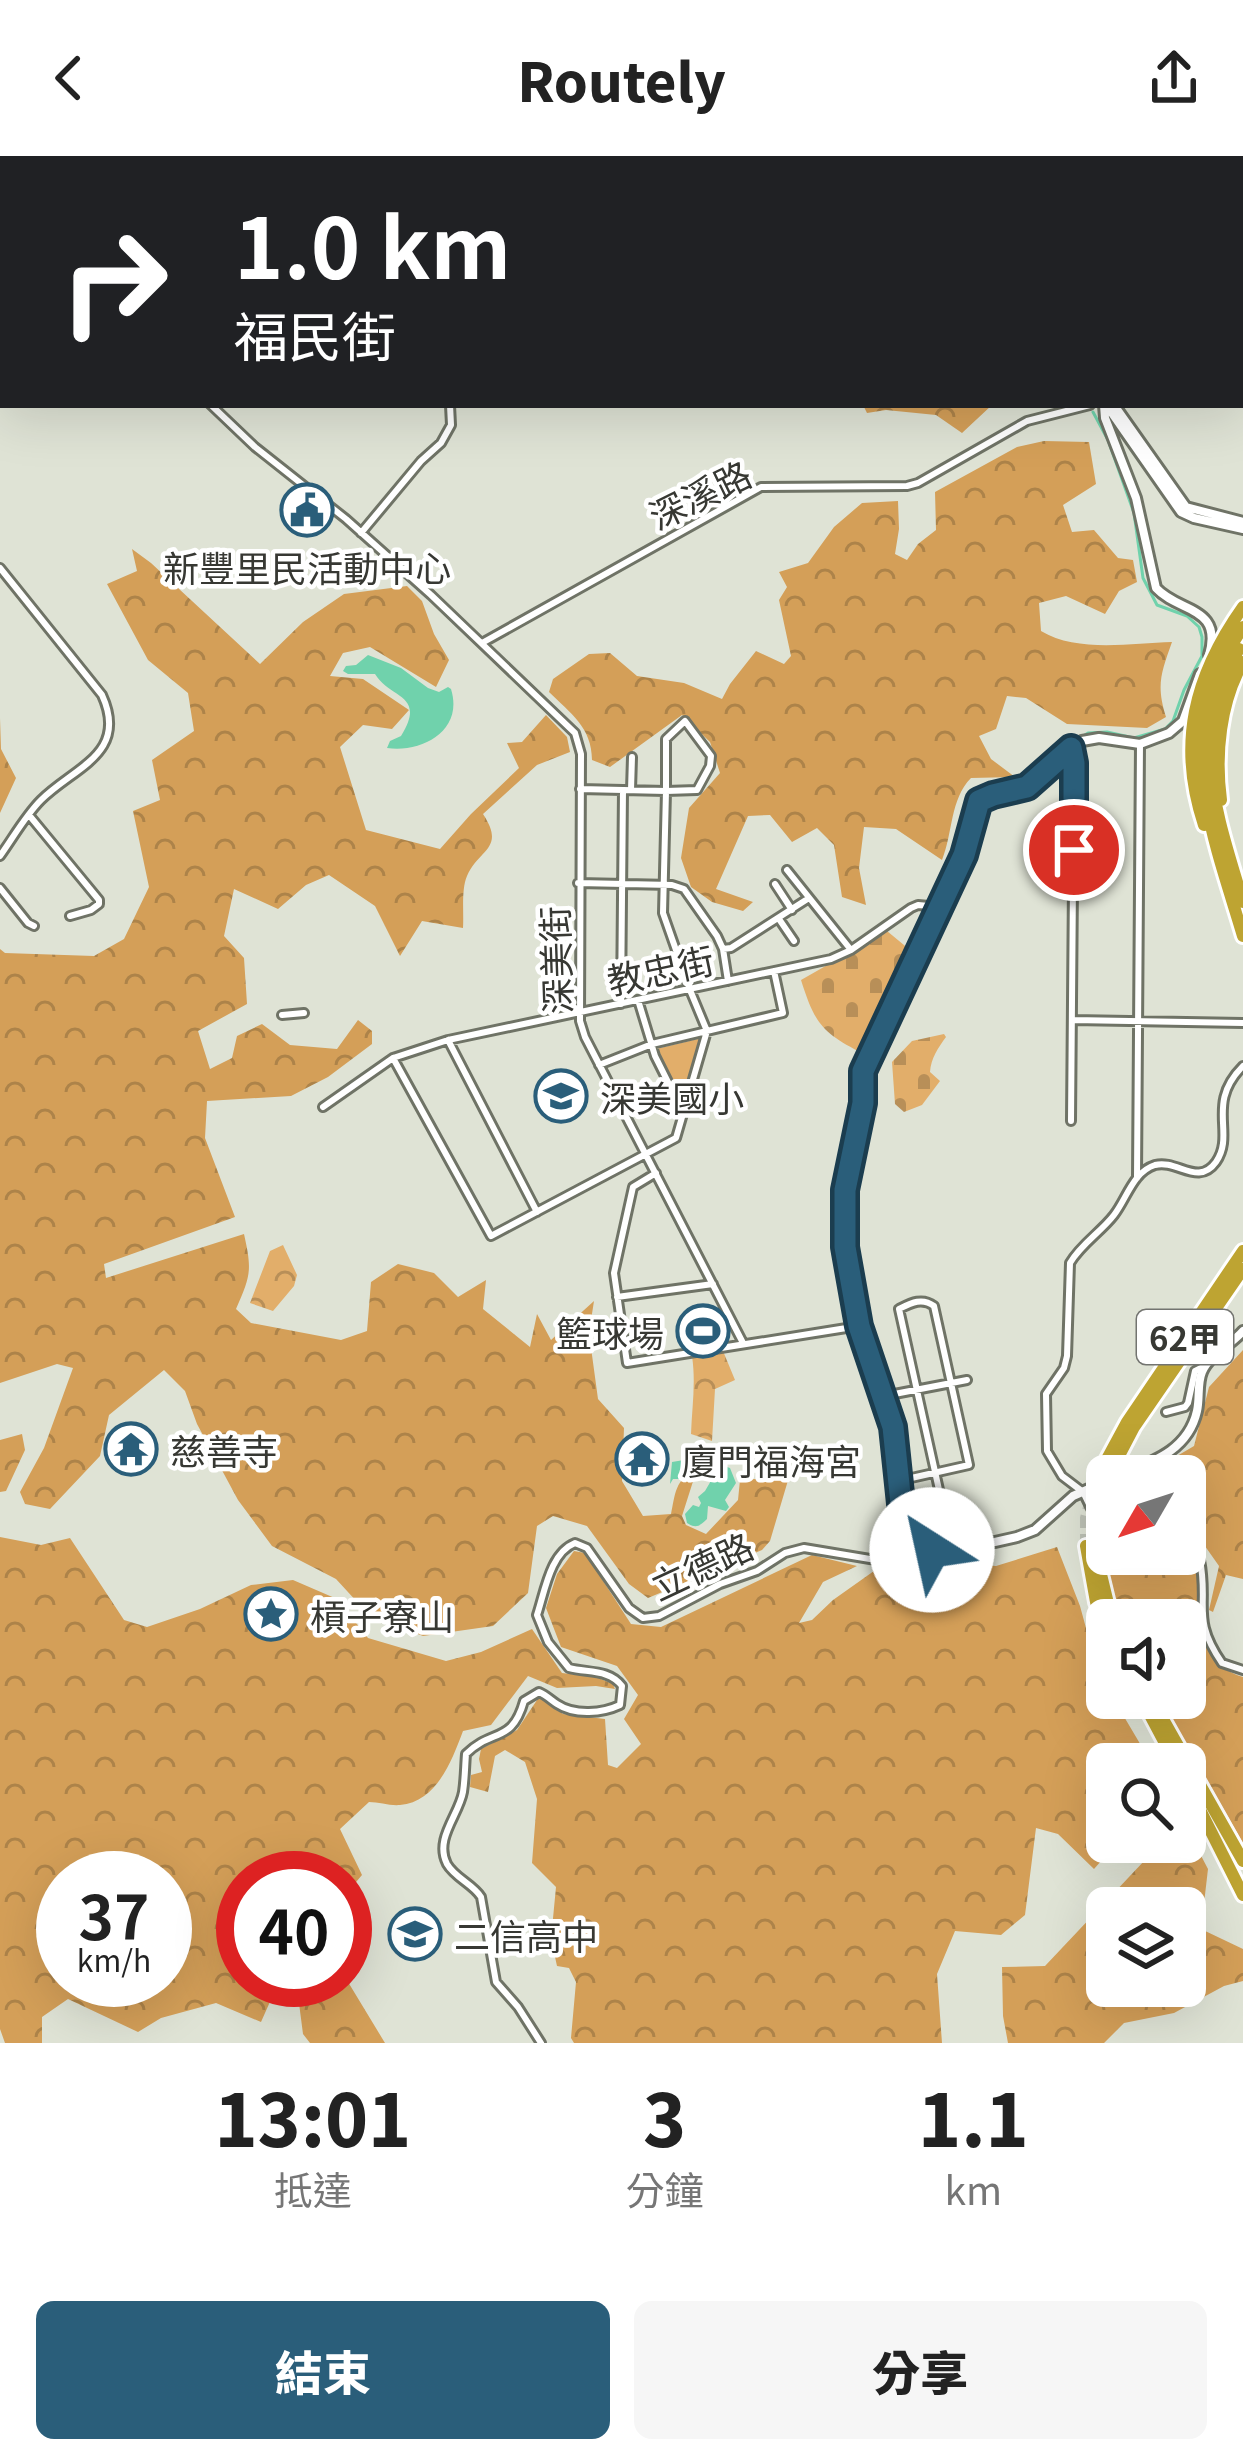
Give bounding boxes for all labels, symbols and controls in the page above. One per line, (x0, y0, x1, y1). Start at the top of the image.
text: Routely (517, 39, 726, 118)
icon: back (36, 45, 102, 111)
icon: share (1141, 45, 1207, 111)
text: 1.0 km (234, 182, 511, 303)
icon: right (36, 204, 192, 360)
text: 福民街 (234, 294, 396, 373)
street label: 深溪路 (639, 446, 759, 540)
public building icon: 新豐里民活動中心 (279, 482, 335, 538)
place label: 新豐里民活動中心 (163, 540, 451, 592)
pin (1023, 799, 1125, 901)
icon: arrive (1041, 817, 1107, 883)
street label: 深美街 (526, 905, 582, 1015)
street label: 教忠街 (602, 931, 718, 1005)
school or university icon: 深美國小 (533, 1068, 589, 1124)
place label: 深美國小 (600, 1070, 744, 1122)
sports icon: 籃球場 (675, 1303, 731, 1359)
place label: 籃球場 (556, 1305, 664, 1357)
road number: 62甲 (1137, 1310, 1233, 1364)
temple icon: 慈善寺 (103, 1421, 159, 1477)
place label: 慈善寺 (170, 1423, 278, 1475)
temple icon: 廈門福海宮 (614, 1431, 670, 1487)
place label: 廈門福海宮 (681, 1433, 861, 1485)
north arrow (1086, 1455, 1206, 1575)
map controls (1086, 1455, 1206, 2007)
position arrow (869, 1487, 995, 1613)
street label: 立德路 (641, 1518, 761, 1610)
place icon: 槓子寮山 (243, 1586, 299, 1642)
place label: 槓子寮山 (310, 1588, 454, 1640)
button: sound (1086, 1599, 1206, 1719)
button: search (1086, 1743, 1206, 1863)
speed limit sign: 40 (216, 1851, 372, 2007)
text: 37 (79, 1870, 149, 1957)
button: layers (1086, 1887, 1206, 2007)
school or university icon: 二信高中 (387, 1906, 443, 1962)
place label: 二信高中 (454, 1908, 598, 1960)
text: km/h (77, 1937, 151, 1981)
text: 13:01 (214, 2063, 411, 2168)
text: 3 (643, 2063, 686, 2168)
text: 1.1 (918, 2063, 1029, 2168)
text: 抵達 (274, 2160, 352, 2216)
text: 分鐘 (626, 2160, 704, 2216)
text: km (944, 2160, 1002, 2216)
button: 結束 (36, 2301, 610, 2439)
button: 分享 (634, 2301, 1207, 2439)

